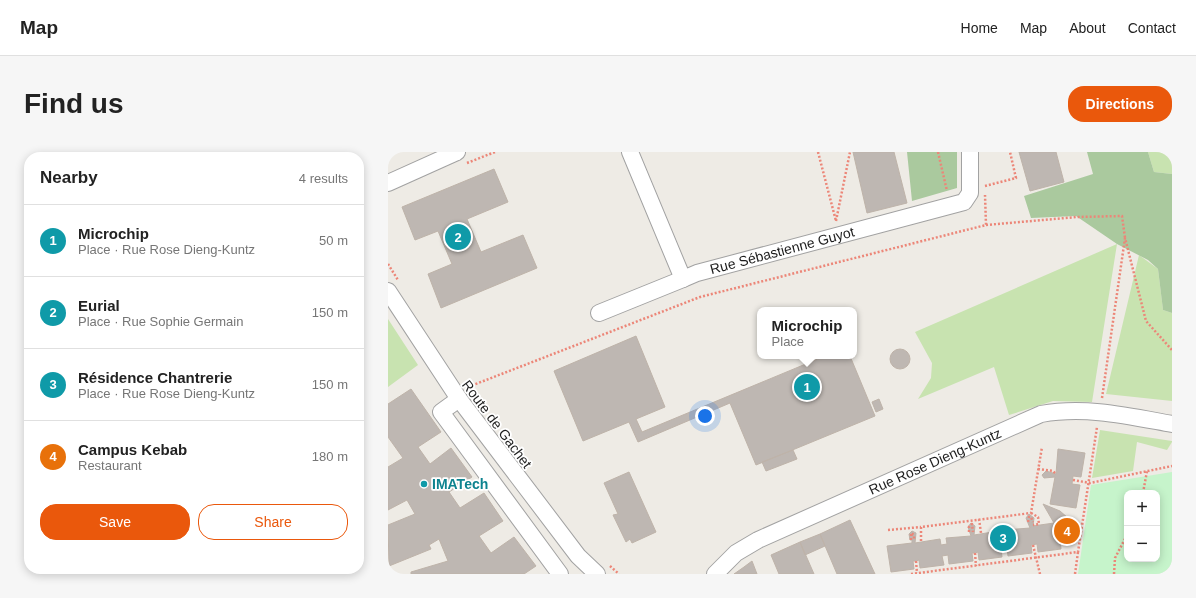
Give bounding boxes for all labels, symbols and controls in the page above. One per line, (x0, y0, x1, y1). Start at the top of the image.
text: Map (20, 17, 58, 38)
text: Home (961, 20, 998, 36)
text: Map (1020, 20, 1047, 36)
text: About (1069, 20, 1106, 36)
text: Contact (1128, 20, 1176, 36)
button: Directions (1068, 86, 1172, 122)
text: Find us (24, 88, 124, 119)
text: Nearby (40, 168, 98, 187)
text: 4 results (299, 171, 348, 186)
pin: 2 (445, 222, 471, 252)
street label: Rue Sébastienne Guyot (708, 223, 856, 277)
text: Microchip (78, 225, 149, 242)
text: 1 (49, 233, 57, 248)
text: 50 m (319, 233, 348, 248)
text: Place · Rue Rose Dieng-Kuntz (78, 242, 255, 257)
text: Eurial (78, 297, 120, 314)
text: 2 (49, 305, 57, 320)
text: 150 m (312, 305, 348, 320)
popup (757, 307, 857, 359)
text: Place · Rue Sophie Germain (78, 314, 243, 329)
text: Microchip (772, 317, 842, 334)
text: Place (772, 334, 804, 349)
text: Résidence Chantrerie (78, 369, 232, 386)
pin: 1 (794, 372, 820, 402)
text: 3 (49, 377, 57, 392)
text: 150 m (312, 377, 348, 392)
street label: Route de Gachet (459, 377, 535, 471)
text: Place · Rue Rose Dieng-Kuntz (78, 386, 255, 401)
your location (695, 406, 715, 426)
street label: Rue Rose Dieng-Kuntz (866, 425, 1004, 498)
text: Campus Kebab (78, 441, 187, 458)
text: 4 (49, 449, 57, 464)
text: 180 m (312, 449, 348, 464)
text: Restaurant (78, 458, 142, 473)
place label: IMATech (432, 476, 488, 492)
marker: IMATech (419, 479, 429, 489)
map controls (1124, 490, 1160, 562)
button: + (1124, 490, 1160, 526)
button: Save (40, 504, 190, 540)
button: Share (198, 504, 348, 540)
pin: 4 (1054, 516, 1080, 546)
pin: 3 (990, 523, 1016, 553)
button: − (1124, 526, 1160, 562)

